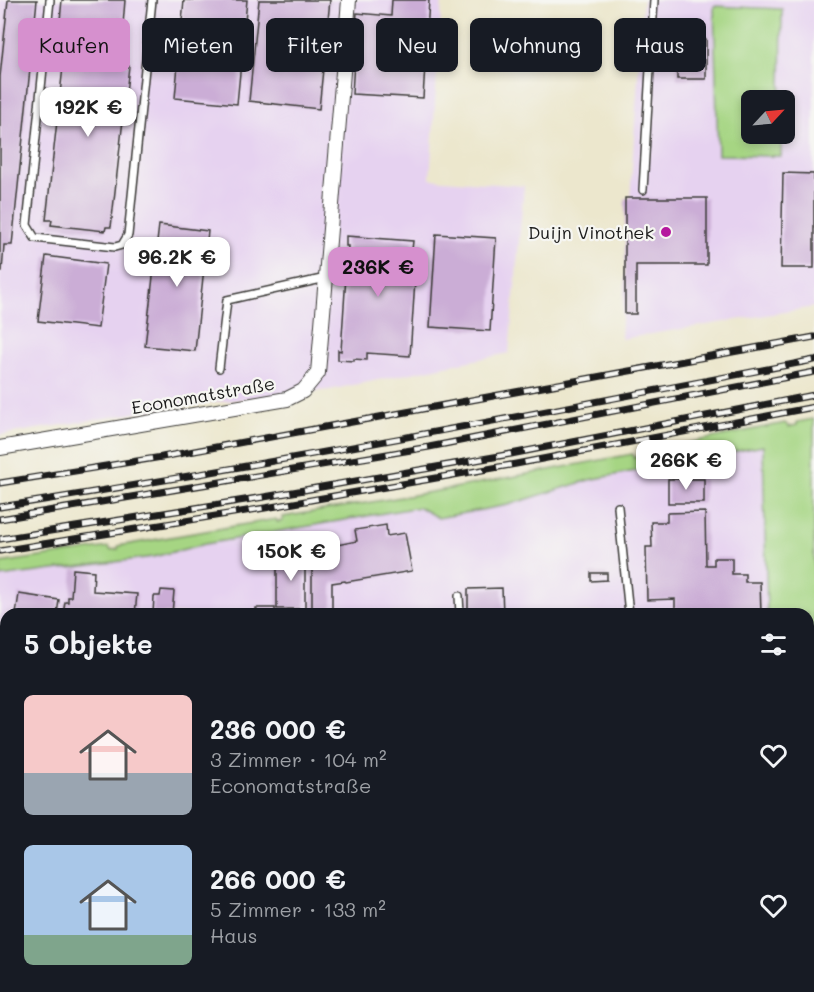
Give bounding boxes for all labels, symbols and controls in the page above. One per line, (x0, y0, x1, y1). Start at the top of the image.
chip: Kaufen (18, 18, 130, 72)
chip: Mieten (142, 18, 254, 72)
chip: Filter (266, 18, 364, 72)
chip: Neu (376, 18, 458, 72)
chip: Wohnung (470, 18, 602, 72)
chip: Haus (614, 18, 706, 72)
pin: 192K € (39, 87, 137, 138)
north arrow (741, 90, 795, 144)
map controls (741, 90, 795, 144)
text: 192K € (54, 93, 122, 119)
place label: Duijn Vinothek (528, 220, 654, 244)
marker: Duijn Vinothek (659, 225, 673, 239)
pin: 96.2K € (122, 237, 232, 288)
text: 96.2K € (138, 243, 216, 269)
pin: 236K € (329, 247, 427, 298)
text: 236K € (342, 253, 414, 279)
street label: Economatstraße (129, 371, 277, 419)
pin: 266K € (637, 440, 735, 491)
text: 266K € (650, 446, 722, 472)
pin: 150K € (242, 531, 340, 582)
text: 150K € (256, 537, 326, 563)
text: 5 Objekte (24, 627, 153, 661)
icon: filters (757, 628, 790, 661)
text: 236 000 € (210, 712, 346, 746)
icon: home (72, 719, 144, 791)
icon: heart (757, 739, 790, 772)
text: 3 Zimmer · 104 m² (210, 746, 386, 772)
text: Economatstraße (210, 772, 371, 798)
text: 266 000 € (210, 862, 346, 896)
icon: home (72, 869, 144, 941)
icon: heart (757, 889, 790, 922)
text: 5 Zimmer · 133 m² (210, 896, 386, 922)
text: Haus (210, 922, 257, 948)

